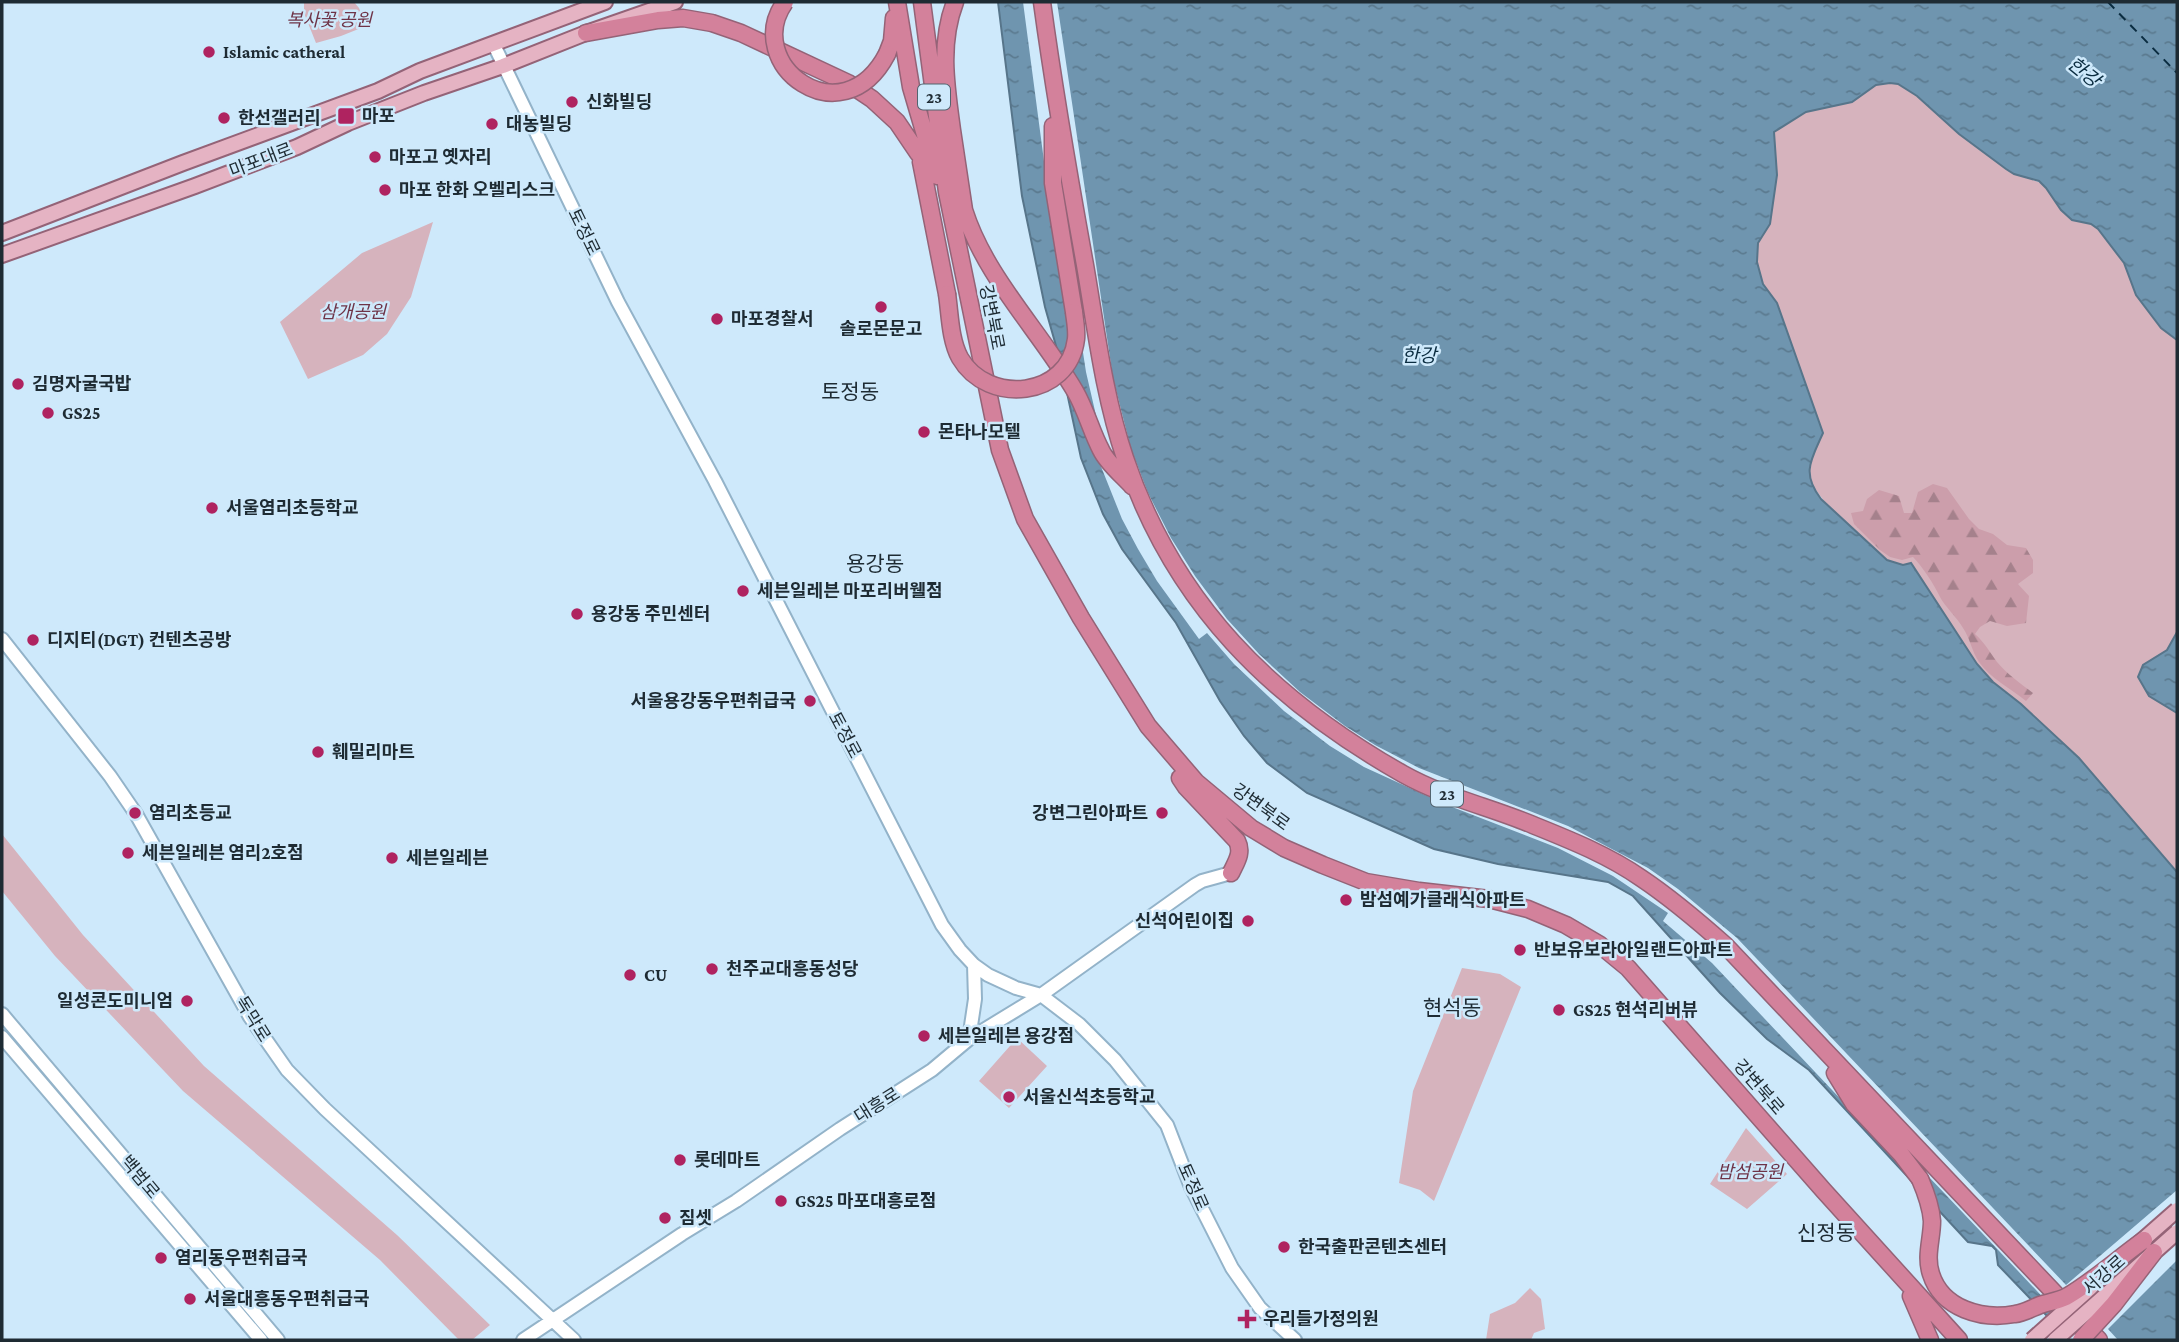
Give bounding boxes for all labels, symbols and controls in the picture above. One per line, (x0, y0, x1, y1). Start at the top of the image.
park label: 복사꽃 공원 (286, 10, 374, 30)
place label: Islamic catheral (223, 42, 345, 62)
marker: Islamic catheral (201, 44, 217, 60)
water label: 한강 (2064, 53, 2106, 93)
road number: 23 (918, 85, 950, 110)
place label: 신화빌딩 (586, 92, 652, 112)
marker: 신화빌딩 (564, 94, 580, 110)
marker: 마포 (336, 106, 356, 126)
place label: 마포 (362, 106, 395, 126)
place label: 한선갤러리 (238, 108, 321, 128)
marker: 한선갤러리 (216, 110, 232, 126)
place label: 대농빌딩 (506, 114, 572, 134)
marker: 대농빌딩 (484, 116, 500, 132)
street label: 마포대로 (226, 139, 296, 181)
place label: 마포고 옛자리 (389, 147, 492, 167)
marker: 마포고 옛자리 (367, 149, 383, 165)
place label: 마포 한화 오벨리스크 (399, 180, 555, 200)
marker: 마포 한화 오벨리스크 (377, 182, 393, 198)
street label: 토정로 (564, 205, 604, 259)
street label: 강변북로 (976, 283, 1008, 351)
marker: 솔로몬문고 (873, 299, 889, 315)
park label: 삼개공원 (320, 302, 388, 322)
place label: 마포경찰서 (731, 309, 814, 329)
marker: 마포경찰서 (709, 311, 725, 327)
place label: 솔로몬문고 (840, 319, 922, 339)
water label: 한강 (1402, 345, 1439, 366)
place label: 김명자굴국밥 (32, 374, 132, 394)
marker: 김명자굴국밥 (10, 376, 26, 392)
district label: 토정동 (821, 380, 879, 404)
place label: GS25 (62, 403, 101, 423)
marker: GS25 (40, 405, 56, 421)
place label: 몬타나모텔 (938, 422, 1021, 442)
marker: 몬타나모텔 (916, 424, 932, 440)
place label: 서울염리초등학교 (226, 498, 358, 518)
marker: 서울염리초등학교 (204, 500, 220, 516)
district label: 용강동 (846, 552, 904, 576)
place label: 세븐일레븐 마포리버웰점 (757, 581, 943, 601)
marker: 세븐일레븐 마포리버웰점 (735, 583, 751, 599)
place label: 용강동 주민센터 (591, 604, 710, 624)
marker: 용강동 주민센터 (569, 606, 585, 622)
place label: 디지티(DGT) 컨텐츠공방 (47, 630, 231, 651)
marker: 디지티(DGT) 컨텐츠공방 (25, 632, 41, 648)
place label: 서울용강동우편취급국 (630, 691, 796, 711)
marker: 서울용강동우편취급국 (802, 693, 818, 709)
street label: 토정로 (825, 708, 865, 762)
place label: 훼밀리마트 (332, 742, 415, 762)
marker: 훼밀리마트 (310, 744, 326, 760)
street label: 강변북로 (1228, 779, 1294, 835)
road number: 23 (1431, 782, 1463, 806)
place label: 염리초등교 (149, 803, 232, 823)
place label: 강변그린아파트 (1032, 803, 1148, 823)
marker: 염리초등교 (127, 805, 143, 821)
marker: 강변그린아파트 (1154, 805, 1170, 821)
place label: 세븐일레븐 염리2호점 (142, 843, 304, 863)
marker: 세븐일레븐 염리2호점 (120, 845, 136, 861)
place label: 세븐일레븐 (406, 848, 489, 868)
marker: 세븐일레븐 (384, 850, 400, 866)
place label: 밤섬예가클래식아파트 (1360, 890, 1526, 910)
marker: 밤섬예가클래식아파트 (1338, 892, 1354, 908)
place label: 신석어린이집 (1135, 911, 1234, 931)
marker: 신석어린이집 (1240, 913, 1256, 929)
place label: 반보유보라아일랜드아파트 (1534, 940, 1733, 960)
marker: 반보유보라아일랜드아파트 (1512, 942, 1528, 958)
place label: 천주교대흥동성당 (726, 959, 858, 979)
marker: 천주교대흥동성당 (704, 961, 720, 977)
place label: CU (644, 965, 667, 985)
marker: CU (622, 967, 638, 983)
place label: 일성콘도미니엄 (57, 991, 173, 1011)
marker: 일성콘도미니엄 (179, 993, 195, 1009)
street label: 독막로 (231, 993, 275, 1045)
district label: 현석동 (1423, 996, 1481, 1020)
place label: GS25 현석리버뷰 (1573, 1000, 1698, 1020)
marker: GS25 현석리버뷰 (1551, 1002, 1567, 1018)
place label: 세븐일레븐 용강점 (938, 1026, 1074, 1046)
marker: 세븐일레븐 용강점 (916, 1028, 932, 1044)
street label: 강변북로 (1730, 1055, 1788, 1119)
street label: 대흥로 (851, 1083, 903, 1127)
place label: 서울신석초등학교 (1023, 1087, 1155, 1107)
marker: 서울신석초등학교 (1001, 1089, 1017, 1105)
place label: 롯데마트 (694, 1150, 760, 1170)
street label: 백범로 (116, 1152, 164, 1202)
marker: 롯데마트 (672, 1152, 688, 1168)
street label: 토정로 (1174, 1160, 1212, 1214)
park label: 밤섬공원 (1717, 1162, 1785, 1182)
place label: GS25 마포대흥로점 (795, 1191, 936, 1211)
marker: GS25 마포대흥로점 (773, 1193, 789, 1209)
place label: 짐셋 (679, 1208, 712, 1228)
marker: 짐셋 (657, 1210, 673, 1226)
district label: 신정동 (1797, 1221, 1855, 1245)
place label: 한국출판콘텐츠센터 (1298, 1237, 1447, 1257)
marker: 한국출판콘텐츠센터 (1276, 1239, 1292, 1255)
place label: 염리동우편취급국 (175, 1248, 307, 1268)
marker: 염리동우편취급국 (153, 1250, 169, 1266)
street label: 서강로 (2079, 1251, 2129, 1299)
place label: 서울대흥동우편취급국 (204, 1289, 370, 1309)
marker: 서울대흥동우편취급국 (182, 1291, 198, 1307)
marker: 우리들가정의원 (1237, 1309, 1257, 1329)
place label: 우리들가정의원 (1263, 1309, 1379, 1329)

